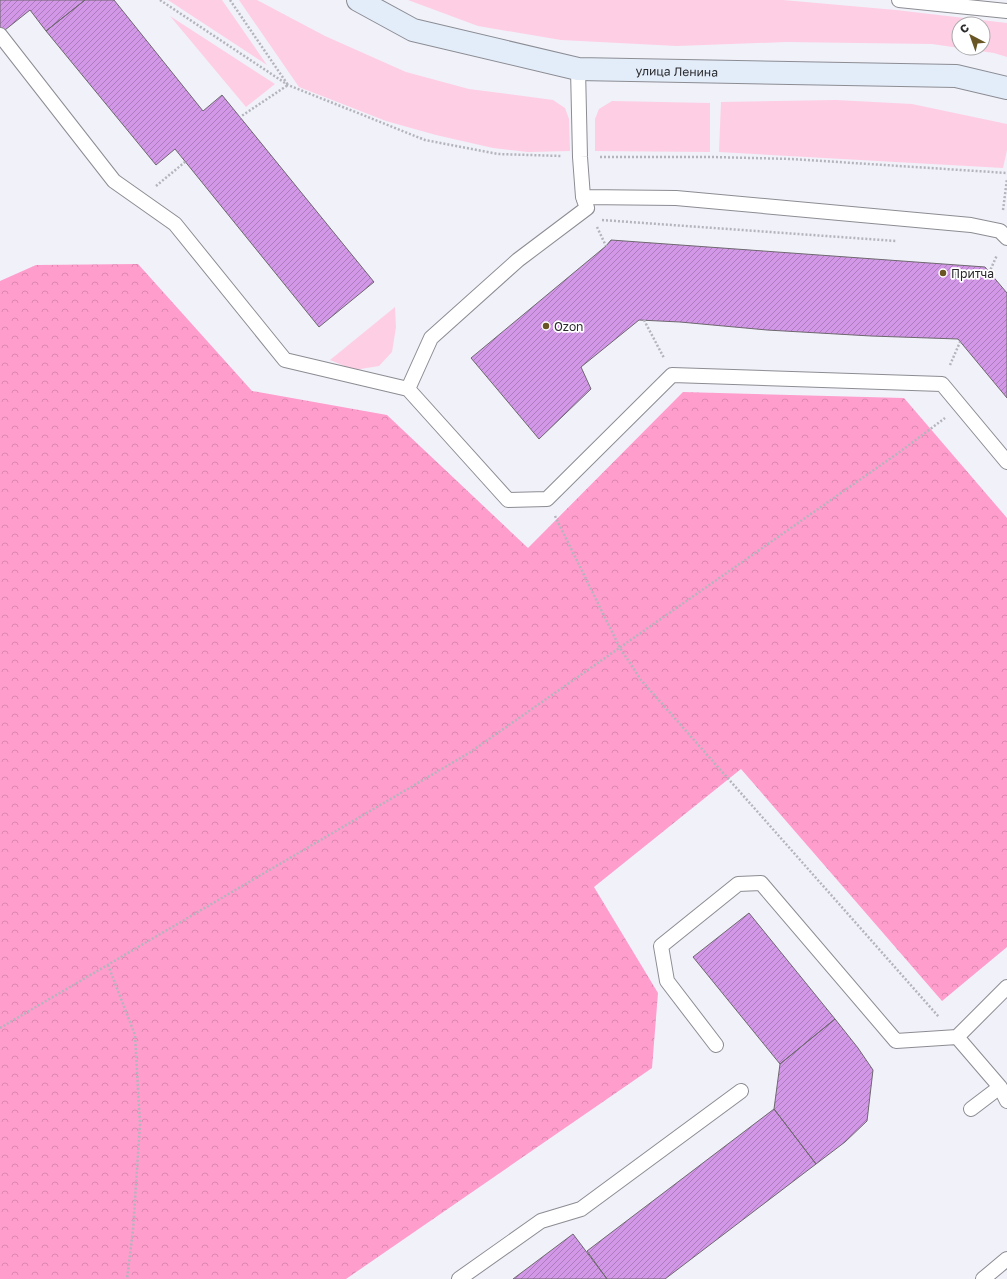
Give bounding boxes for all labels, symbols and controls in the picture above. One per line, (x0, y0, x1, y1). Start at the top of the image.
north arrow (951, 16, 991, 56)
text: С (957, 20, 971, 36)
street label: улица Ленина (635, 63, 718, 79)
place label: Притча (951, 266, 994, 281)
marker: Притча (938, 268, 948, 278)
place label: Ozon (554, 319, 583, 334)
marker: Ozon (541, 321, 551, 331)

